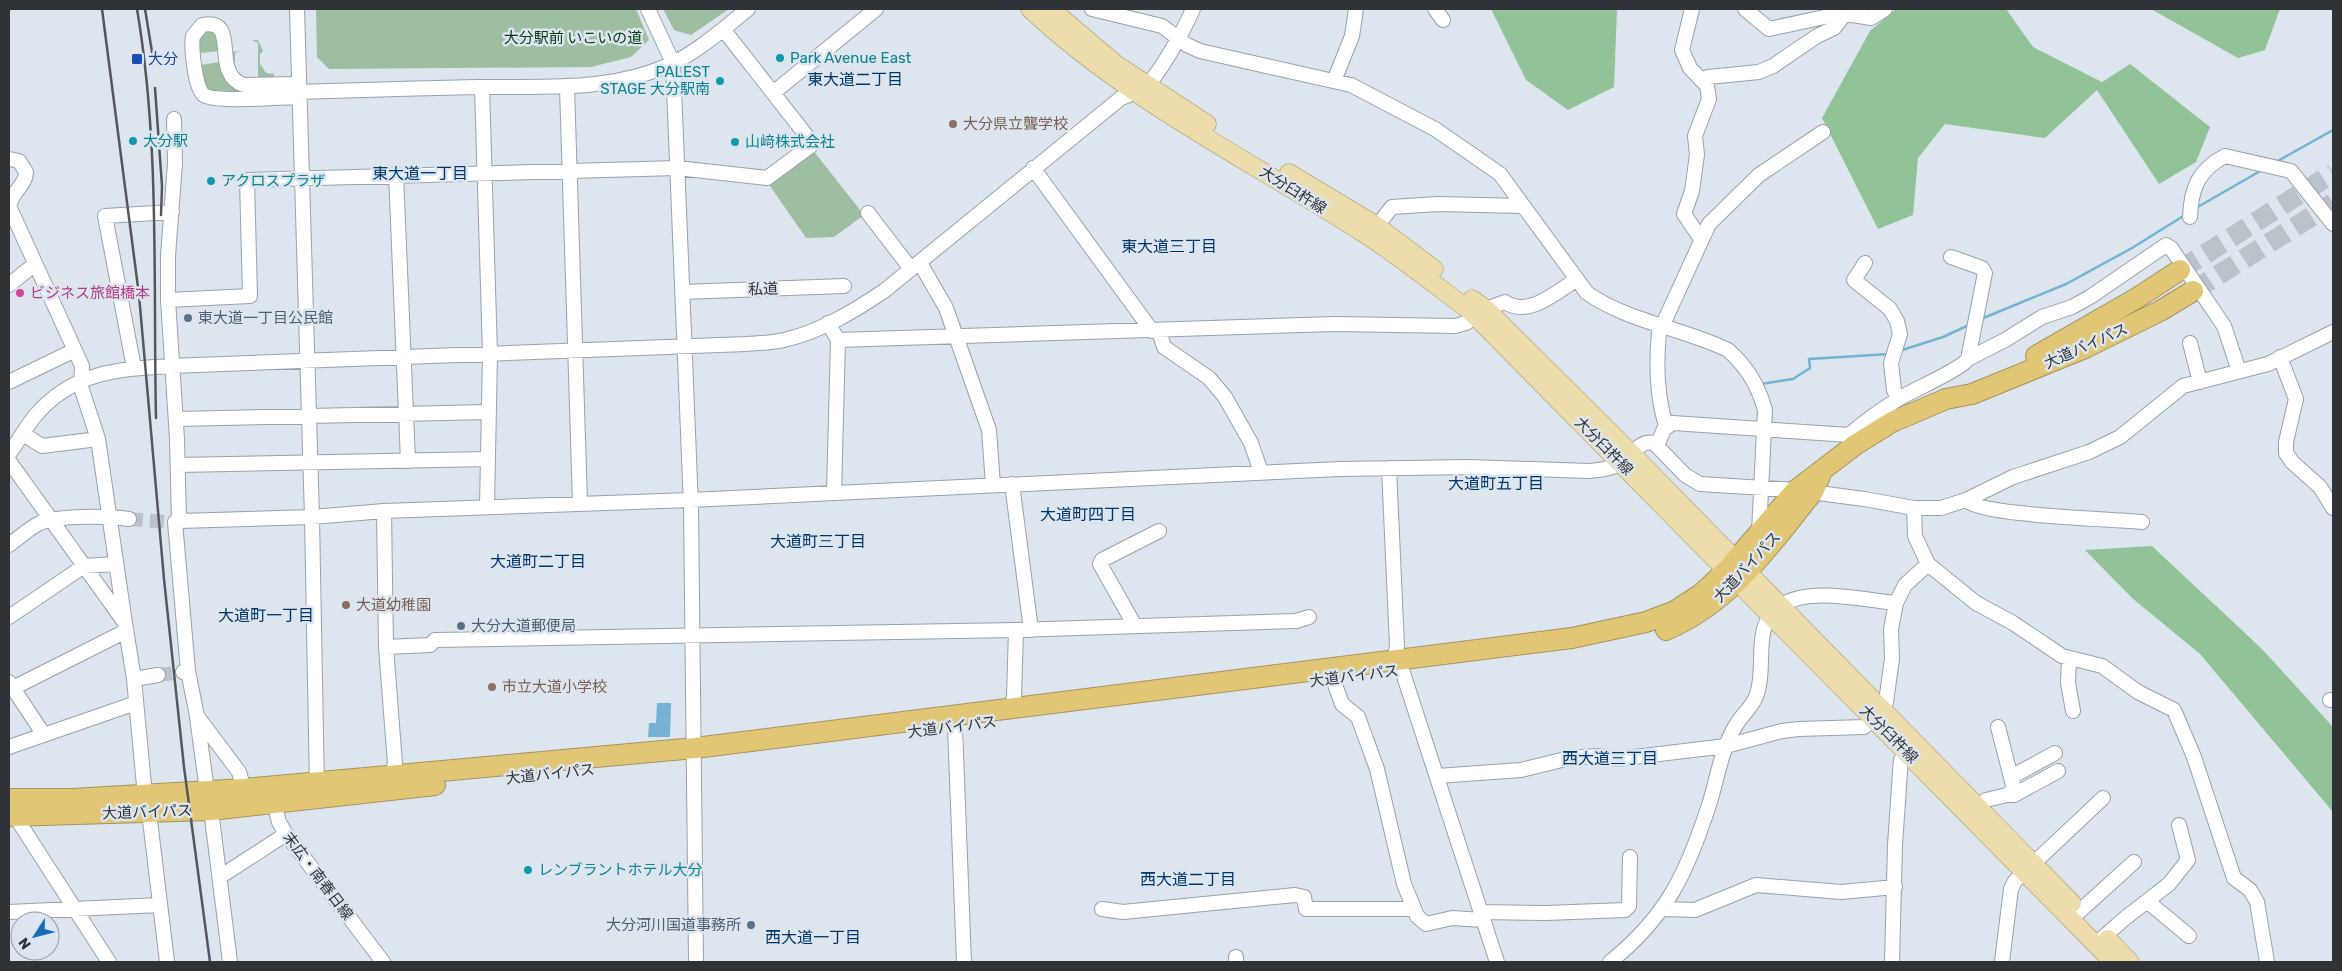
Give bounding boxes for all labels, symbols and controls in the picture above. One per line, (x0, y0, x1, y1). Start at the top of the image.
park label: 大分駅前 いこいの道 (504, 29, 642, 47)
place label: Park Avenue East (790, 49, 912, 67)
place label: 大分 (148, 50, 178, 68)
marker: 大分 (130, 52, 144, 66)
marker: Park Avenue East (774, 52, 786, 64)
place label: PALEST STAGE 大分駅南 (600, 63, 710, 98)
district label: 東大道二丁目 (807, 70, 903, 89)
marker: PALEST STAGE 大分駅南 (714, 75, 726, 87)
place label: 大分県立聾学校 (963, 115, 1068, 133)
marker: 大分県立聾学校 (947, 118, 959, 130)
place label: 大分駅 (143, 132, 188, 150)
place label: 山﨑株式会社 (745, 133, 835, 151)
marker: 大分駅 (127, 135, 139, 147)
marker: 山﨑株式会社 (729, 136, 741, 148)
street label: 大分臼杵線 (1256, 162, 1330, 218)
district label: 東大道一丁目 (372, 164, 468, 183)
place label: アクロスプラザ (221, 172, 325, 190)
marker: アクロスプラザ (205, 175, 217, 187)
district label: 東大道三丁目 (1121, 237, 1217, 256)
street label: 私道 (748, 279, 778, 299)
place label: ビジネス旅館橋本 (30, 284, 150, 302)
marker: ビジネス旅館橋本 (14, 287, 26, 299)
place label: 東大道一丁目公民館 (198, 309, 333, 327)
marker: 東大道一丁目公民館 (182, 312, 194, 324)
street label: 大道バイパス (2041, 320, 2131, 372)
street label: 大分臼杵線 (1571, 413, 1637, 479)
district label: 大道町五丁目 (1448, 474, 1544, 493)
district label: 大道町四丁目 (1040, 505, 1136, 524)
street label: 大道バイパス (1710, 528, 1784, 606)
district label: 大道町三丁目 (770, 532, 866, 551)
district label: 大道町二丁目 (490, 552, 586, 571)
place label: 大道幼稚園 (356, 596, 431, 614)
marker: 大道幼稚園 (340, 599, 352, 611)
district label: 大道町一丁目 (218, 606, 314, 625)
place label: 大分大道郵便局 (471, 617, 576, 635)
marker: 大分大道郵便局 (455, 620, 467, 632)
street label: 大道バイパス (1308, 662, 1400, 690)
place label: 市立大道小学校 (502, 678, 607, 696)
marker: 市立大道小学校 (486, 681, 498, 693)
street label: 大分臼杵線 (1856, 701, 1922, 767)
street label: 大道バイパス (906, 713, 998, 741)
district label: 西大道三丁目 (1562, 749, 1658, 768)
street label: 大道バイパス (504, 760, 596, 788)
street label: 大道バイパス (102, 801, 192, 823)
street label: 末広・南春日線 (279, 829, 357, 923)
place label: レンブラントホテル大分 (538, 861, 703, 879)
marker: レンブラントホテル大分 (522, 864, 534, 876)
district label: 西大道二丁目 (1140, 870, 1236, 889)
north arrow (10, 911, 60, 961)
place label: 大分河川国道事務所 (606, 916, 741, 934)
marker: 大分河川国道事務所 (745, 919, 757, 931)
district label: 西大道一丁目 (765, 928, 861, 947)
text: N (15, 934, 35, 952)

